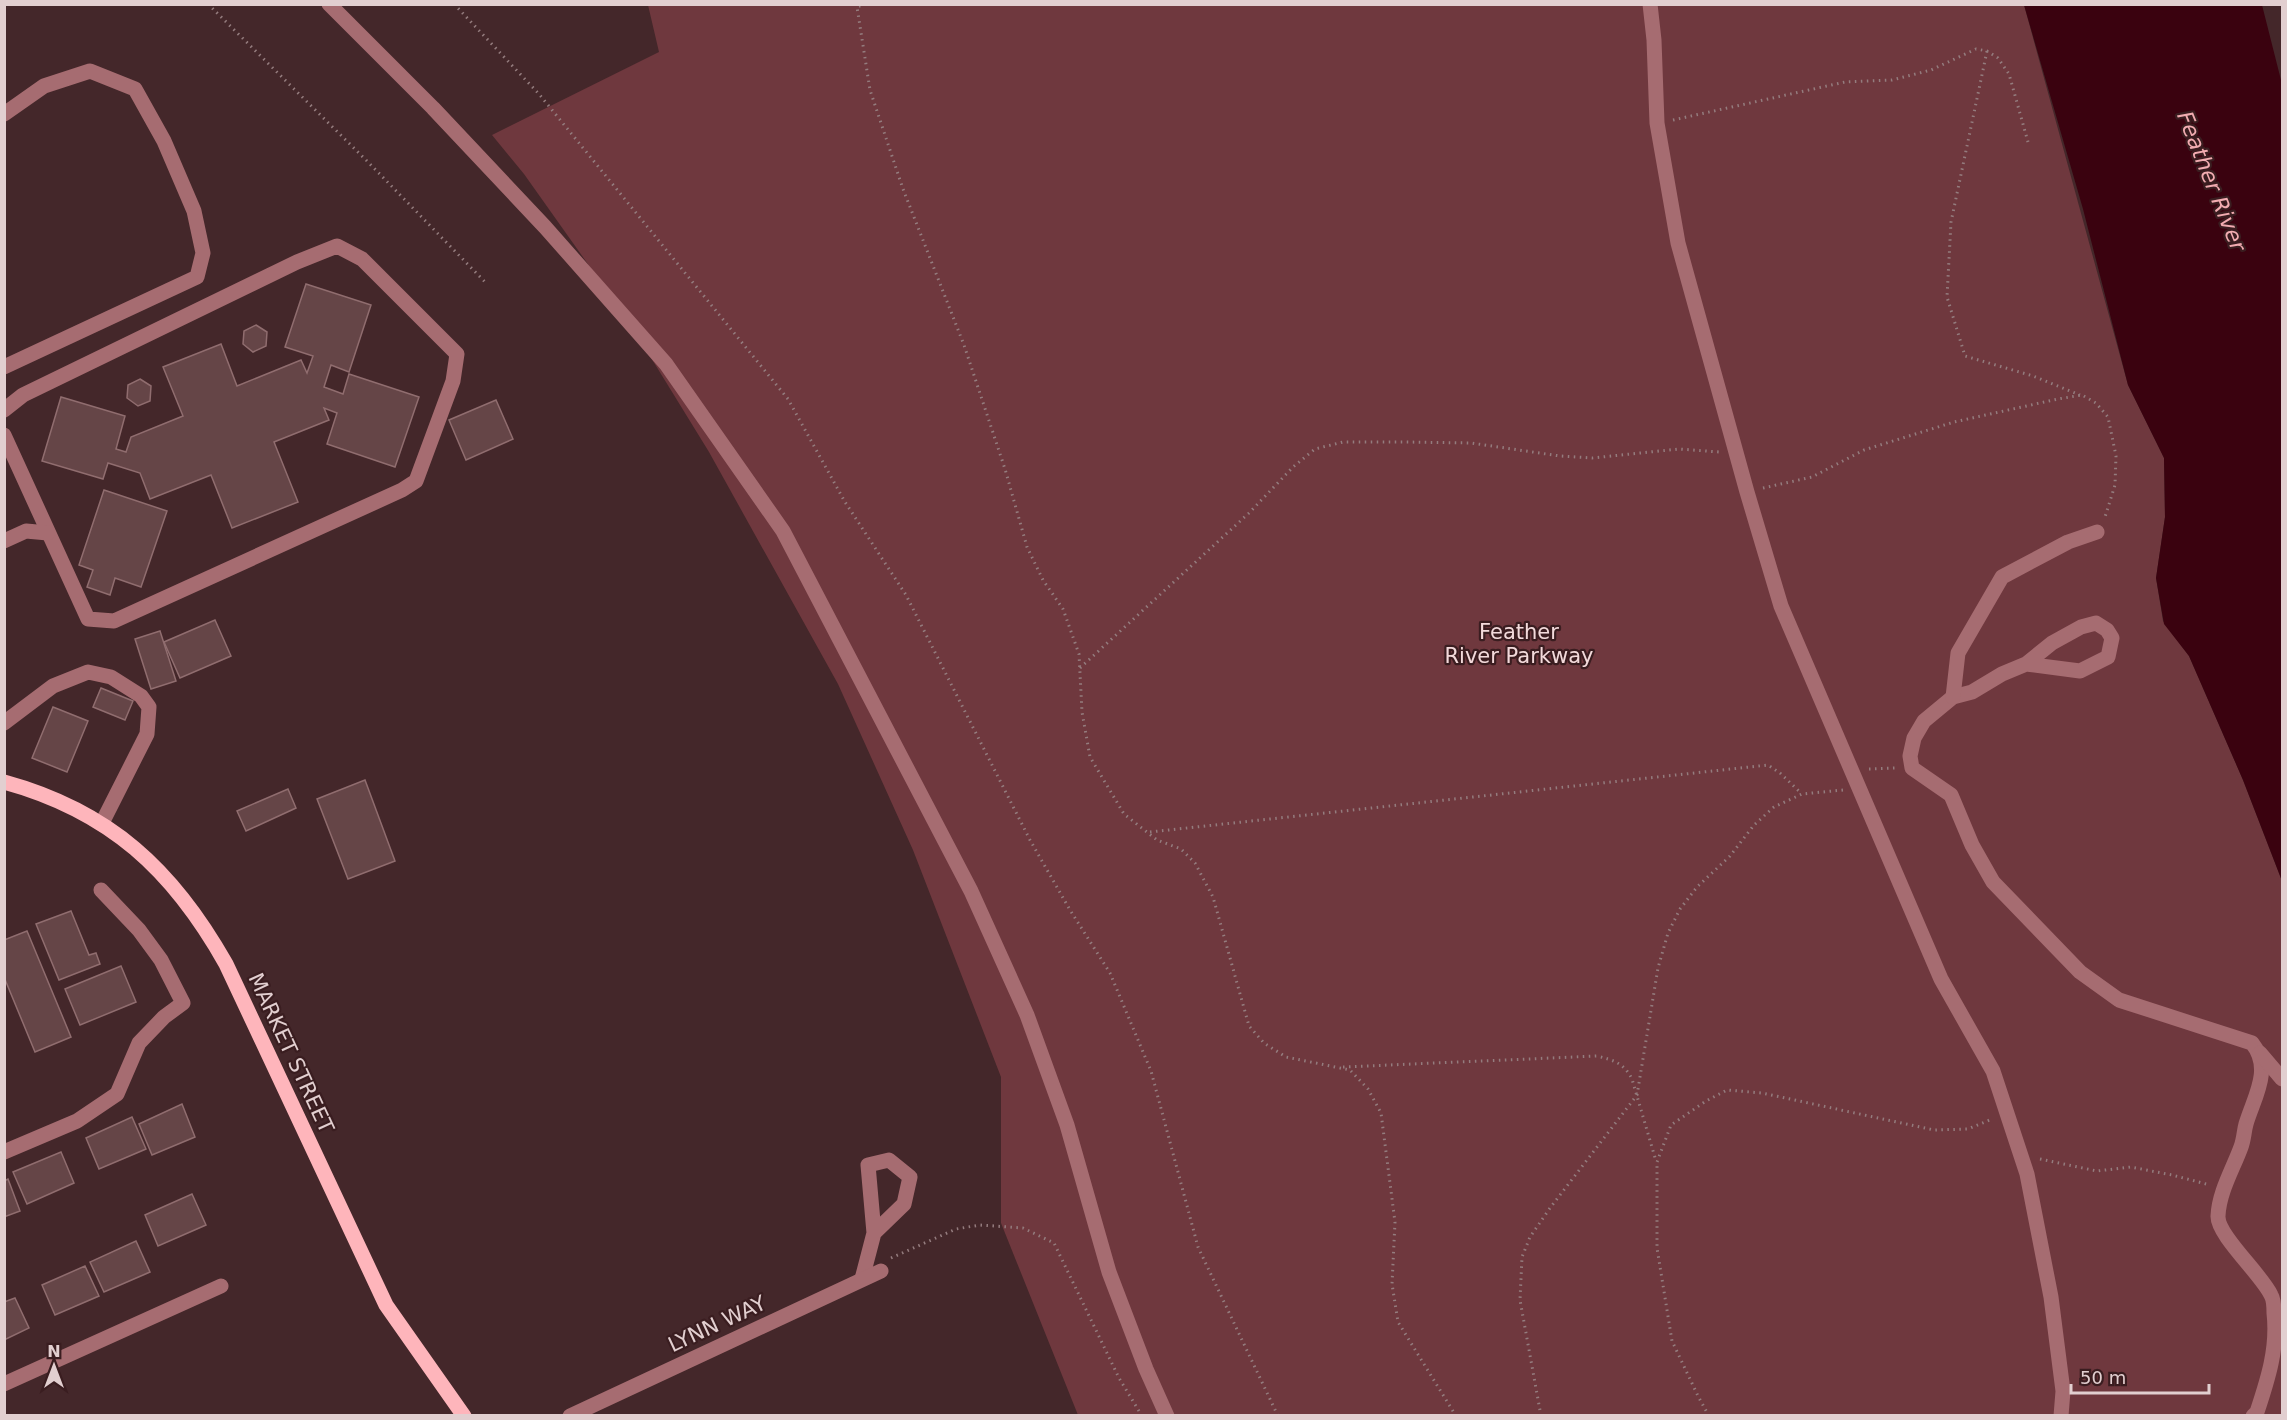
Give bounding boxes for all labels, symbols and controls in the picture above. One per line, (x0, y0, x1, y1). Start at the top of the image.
water label: Feather River (2172, 108, 2252, 257)
park label: Feather River Parkway (1445, 620, 1593, 668)
street label: MARKET STREET (243, 969, 339, 1137)
street label: LYNN WAY (664, 1291, 770, 1357)
north arrow (24, 1336, 84, 1396)
text: N (47, 1342, 61, 1361)
scale bar (2071, 1357, 2209, 1395)
text: 50 m (2080, 1367, 2126, 1388)

